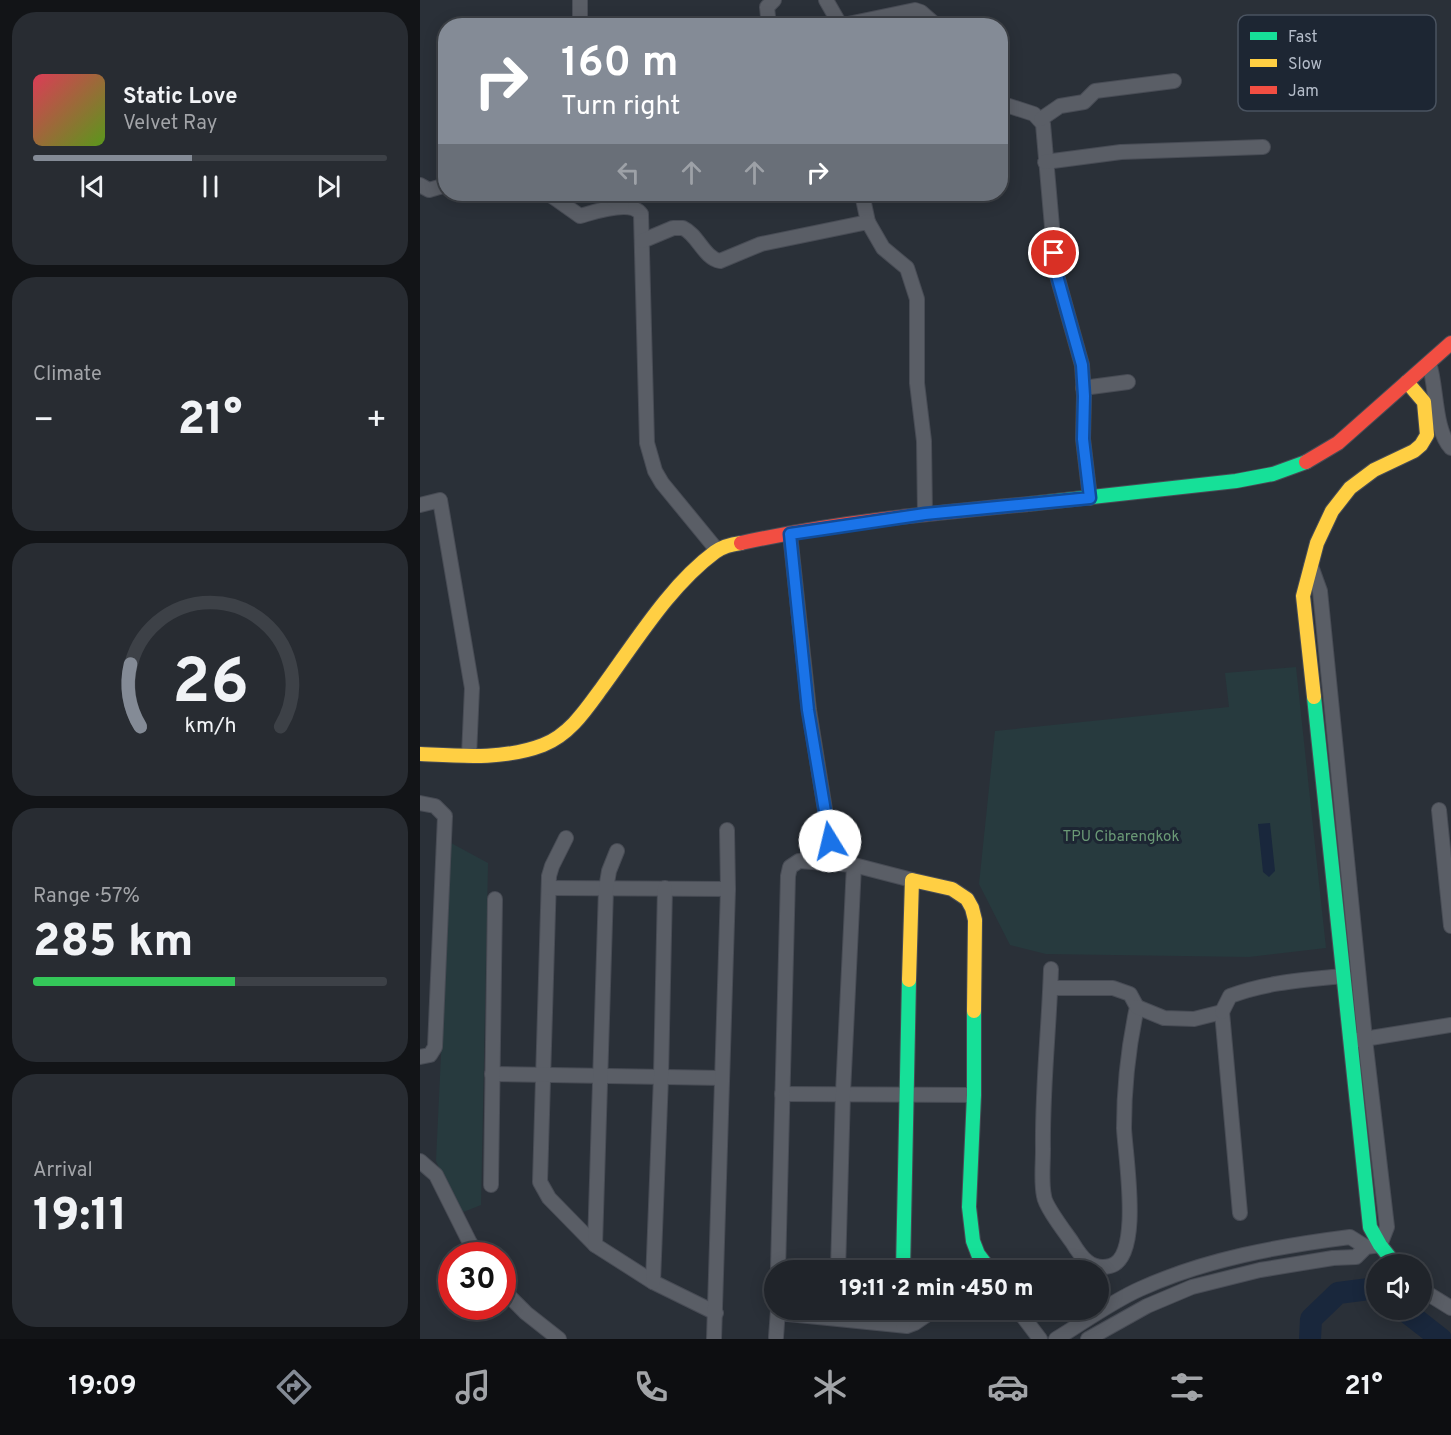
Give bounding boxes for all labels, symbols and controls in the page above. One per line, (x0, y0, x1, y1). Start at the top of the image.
legend (1238, 15, 1436, 111)
text: Fast (1288, 28, 1318, 48)
text: 160 m (561, 38, 679, 91)
icon: right (462, 42, 540, 120)
text: Slow (1288, 55, 1322, 75)
text: Jam (1288, 82, 1319, 102)
text: Static Love (123, 84, 237, 111)
text: Turn right (561, 90, 680, 124)
text: Velvet Ray (123, 111, 217, 137)
icon: left (612, 156, 645, 189)
icon: ahead (675, 156, 708, 189)
icon: ahead (738, 156, 771, 189)
icon: right (801, 156, 834, 189)
icon: previous (76, 170, 109, 203)
icon: pause (194, 170, 227, 203)
icon: next (312, 170, 345, 203)
pin (1028, 227, 1079, 278)
icon: arrive (1037, 236, 1070, 269)
text: Climate (33, 362, 102, 388)
text: 21° (178, 393, 242, 450)
text: − (33, 401, 54, 443)
text: + (366, 401, 387, 443)
text: 26 (172, 646, 248, 725)
text: km/h (184, 713, 236, 740)
position arrow (798, 809, 862, 873)
park label: TPU Cibarengkok (1063, 828, 1179, 847)
text: Range · 57% (33, 884, 140, 910)
text: 285 km (33, 915, 193, 972)
text: Arrival (33, 1158, 93, 1184)
text: 19:11 (33, 1189, 127, 1246)
speed limit sign: 30 (438, 1242, 516, 1320)
map controls (1366, 1254, 1432, 1320)
button: sound (1366, 1254, 1432, 1320)
text: 19:11 · 2 min · 450 m (839, 1276, 1034, 1303)
icon: directions (273, 1366, 315, 1408)
icon: music (452, 1366, 494, 1408)
icon: phone (630, 1366, 672, 1408)
icon: climate (809, 1366, 851, 1408)
icon: car (987, 1366, 1029, 1408)
icon: filters (1166, 1366, 1208, 1408)
text: 19:09 (68, 1370, 137, 1404)
text: 21° (1344, 1370, 1383, 1404)

